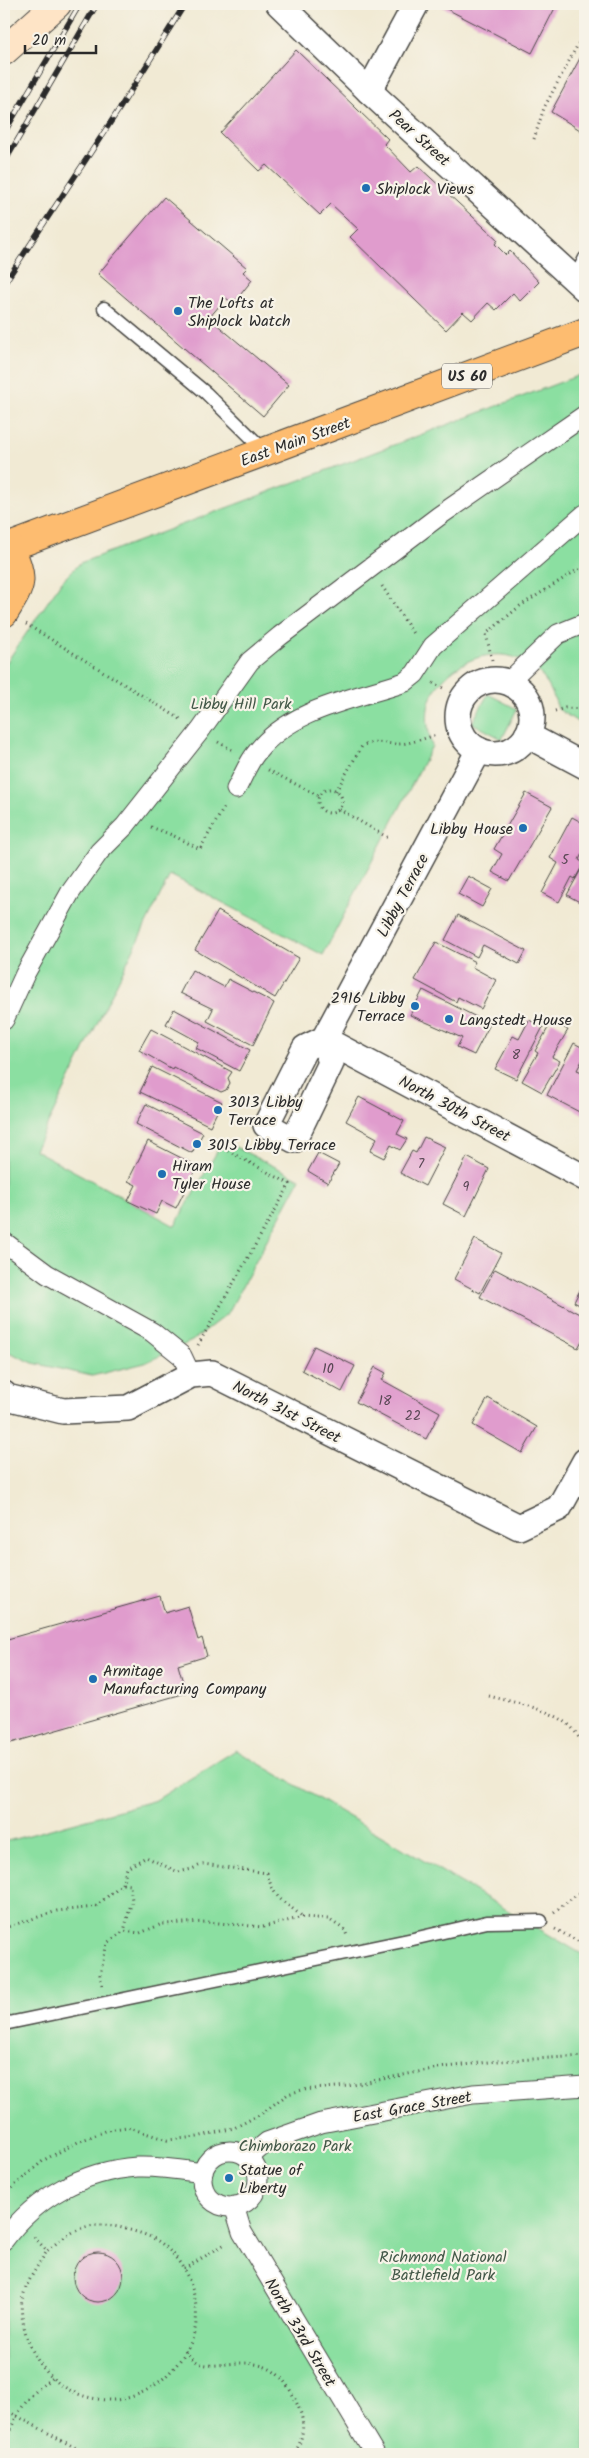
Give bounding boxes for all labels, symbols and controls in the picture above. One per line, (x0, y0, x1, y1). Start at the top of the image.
scale bar (25, 22, 96, 54)
text: 20 m (32, 29, 66, 53)
street label: Pear Street (383, 104, 456, 173)
place label: Shiplock Views (376, 177, 474, 202)
marker: Shiplock Views (360, 182, 372, 194)
place label: The Lofts at Shiplock Watch (188, 291, 291, 334)
marker: The Lofts at Shiplock Watch (172, 305, 184, 317)
road number: US 60 (442, 364, 492, 388)
street label: East Main Street (237, 411, 355, 474)
park label: Libby Hill Park (190, 692, 292, 717)
place label: Libby House (430, 817, 513, 842)
marker: Libby House (517, 822, 529, 834)
street label: Libby Terrace (371, 849, 436, 942)
house number: 5 (561, 849, 570, 871)
place label: 2916 Libby Terrace (331, 986, 405, 1029)
marker: 2916 Libby Terrace (409, 1000, 421, 1012)
place label: Langstedt House (459, 1008, 572, 1033)
marker: Langstedt House (443, 1013, 455, 1025)
house number: 8 (512, 1044, 521, 1066)
street label: North 30th Street (394, 1069, 515, 1150)
place label: 3013 Libby Terrace (228, 1090, 303, 1133)
marker: 3013 Libby Terrace (212, 1104, 224, 1116)
place label: 3015 Libby Terrace (207, 1133, 336, 1158)
marker: 3015 Libby Terrace (191, 1138, 203, 1150)
house number: 7 (418, 1153, 425, 1175)
place label: Hiram Tyler House (172, 1154, 251, 1197)
marker: Hiram Tyler House (156, 1168, 168, 1180)
house number: 9 (463, 1176, 470, 1198)
house number: 10 (322, 1358, 334, 1380)
street label: North 31st Street (228, 1374, 346, 1451)
house number: 18 (379, 1390, 392, 1412)
house number: 22 (405, 1405, 421, 1427)
place label: Armitage Manufacturing Company (103, 1659, 267, 1702)
marker: Armitage Manufacturing Company (87, 1673, 99, 1685)
street label: East Grace Street (351, 2085, 474, 2130)
park label: Chimborazo Park (239, 2134, 352, 2159)
place label: Statue of Liberty (239, 2158, 304, 2201)
marker: Statue of Liberty (223, 2172, 235, 2184)
park label: Richmond National Battlefield Park (379, 2245, 507, 2288)
street label: North 33rd Street (257, 2274, 343, 2393)

